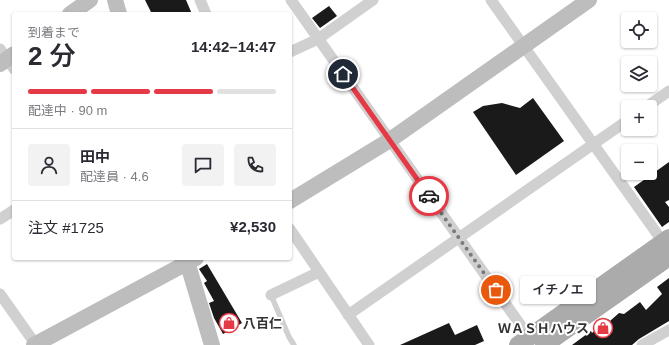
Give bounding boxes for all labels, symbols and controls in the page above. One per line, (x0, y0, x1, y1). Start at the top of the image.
map controls (621, 12, 657, 180)
button: locate (621, 12, 657, 48)
text: 到着まで (28, 25, 80, 40)
text: 14:42–14:47 (191, 38, 276, 55)
text: 2 分 (28, 41, 76, 71)
button: layers (621, 56, 657, 92)
pin (326, 57, 360, 91)
icon: home (332, 63, 354, 85)
button: + (621, 100, 657, 136)
text: 配達中 · 90 m (28, 103, 107, 118)
button: person (28, 144, 70, 186)
button: chat (182, 144, 224, 186)
button: phone (234, 144, 276, 186)
button: − (621, 144, 657, 180)
text: 田中 (80, 148, 110, 165)
text: 配達員 · 4.6 (80, 169, 149, 184)
courier (409, 176, 449, 216)
icon: car (418, 185, 440, 207)
text: ¥2,530 (230, 218, 276, 235)
text: 注文 #1725 (28, 219, 104, 236)
pin (479, 273, 513, 307)
callout: イチノエ (520, 276, 596, 304)
icon: bag (485, 279, 507, 301)
text: イチノエ (532, 282, 584, 297)
shop icon: 八百仁 (218, 312, 240, 334)
place label: 八百仁 (243, 316, 282, 331)
shop icon: ＷＡＳＨハウス (592, 317, 614, 339)
place label: ＷＡＳＨハウス (498, 321, 589, 336)

